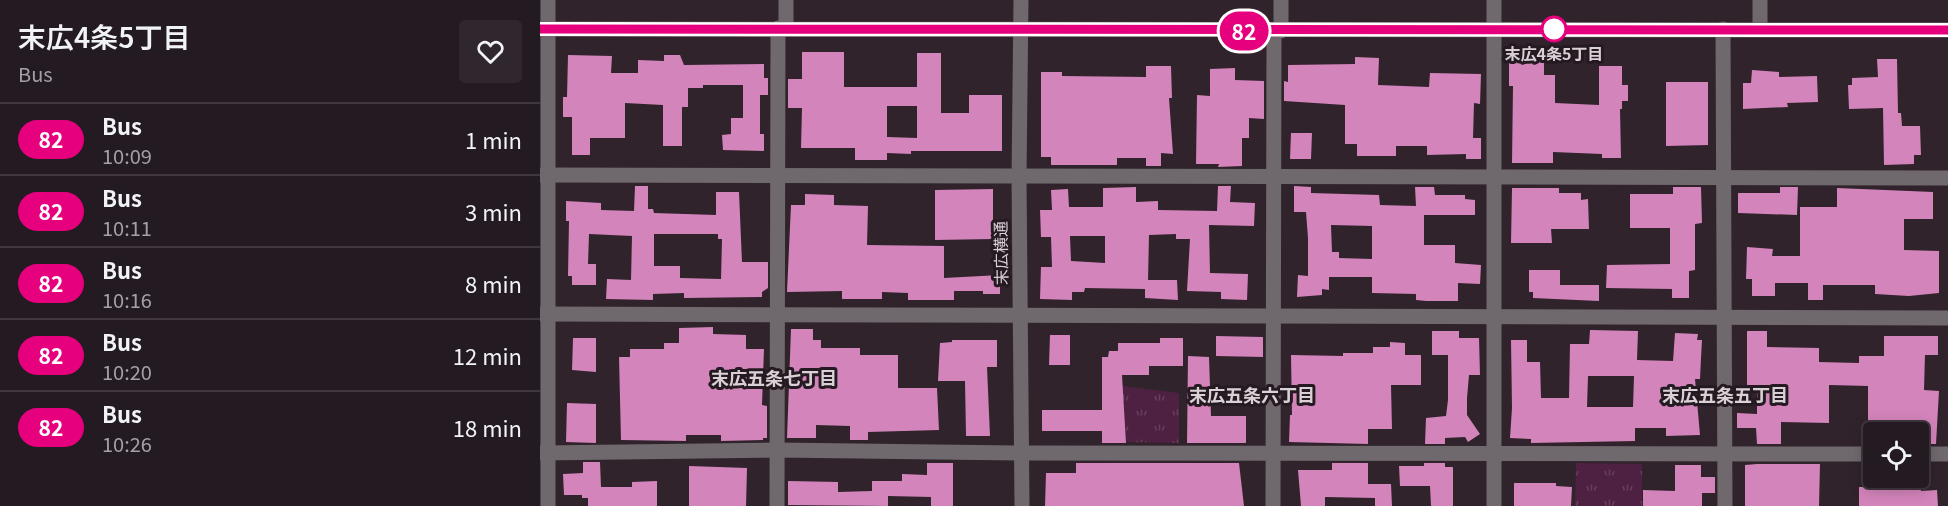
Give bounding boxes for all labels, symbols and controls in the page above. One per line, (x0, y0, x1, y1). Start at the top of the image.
line badge: 82 (1217, 12, 1271, 51)
text: 末広4条5丁目 (18, 16, 190, 56)
text: 82 (1232, 16, 1256, 46)
marker: 末広4条5丁目 (1541, 16, 1567, 42)
button: heart (459, 20, 522, 83)
place label: 末広4条5丁目 (1505, 41, 1603, 65)
text: Bus (18, 59, 53, 88)
text: Bus (102, 109, 142, 141)
text: 1 min (465, 123, 522, 155)
text: 82 (39, 124, 63, 154)
text: 10:09 (102, 141, 152, 170)
text: Bus (102, 181, 142, 213)
text: 3 min (465, 195, 522, 227)
text: 82 (39, 196, 63, 226)
text: 10:11 (102, 213, 152, 242)
street label: 末広横通 (987, 221, 1013, 285)
text: Bus (102, 253, 142, 285)
text: 8 min (465, 267, 522, 299)
text: 82 (39, 268, 63, 298)
text: 10:16 (102, 285, 152, 314)
text: Bus (102, 325, 142, 357)
text: 12 min (453, 339, 522, 371)
text: 82 (39, 340, 63, 370)
text: 10:20 (102, 357, 152, 386)
district label: 末広五条七丁目 (711, 364, 837, 390)
district label: 末広五条六丁目 (1189, 381, 1315, 407)
district label: 末広五条五丁目 (1662, 381, 1788, 407)
text: Bus (102, 397, 142, 429)
text: 18 min (453, 411, 522, 443)
text: 82 (39, 412, 63, 442)
map controls (1863, 422, 1929, 488)
button: locate (1863, 422, 1929, 488)
text: 10:26 (102, 429, 152, 458)

